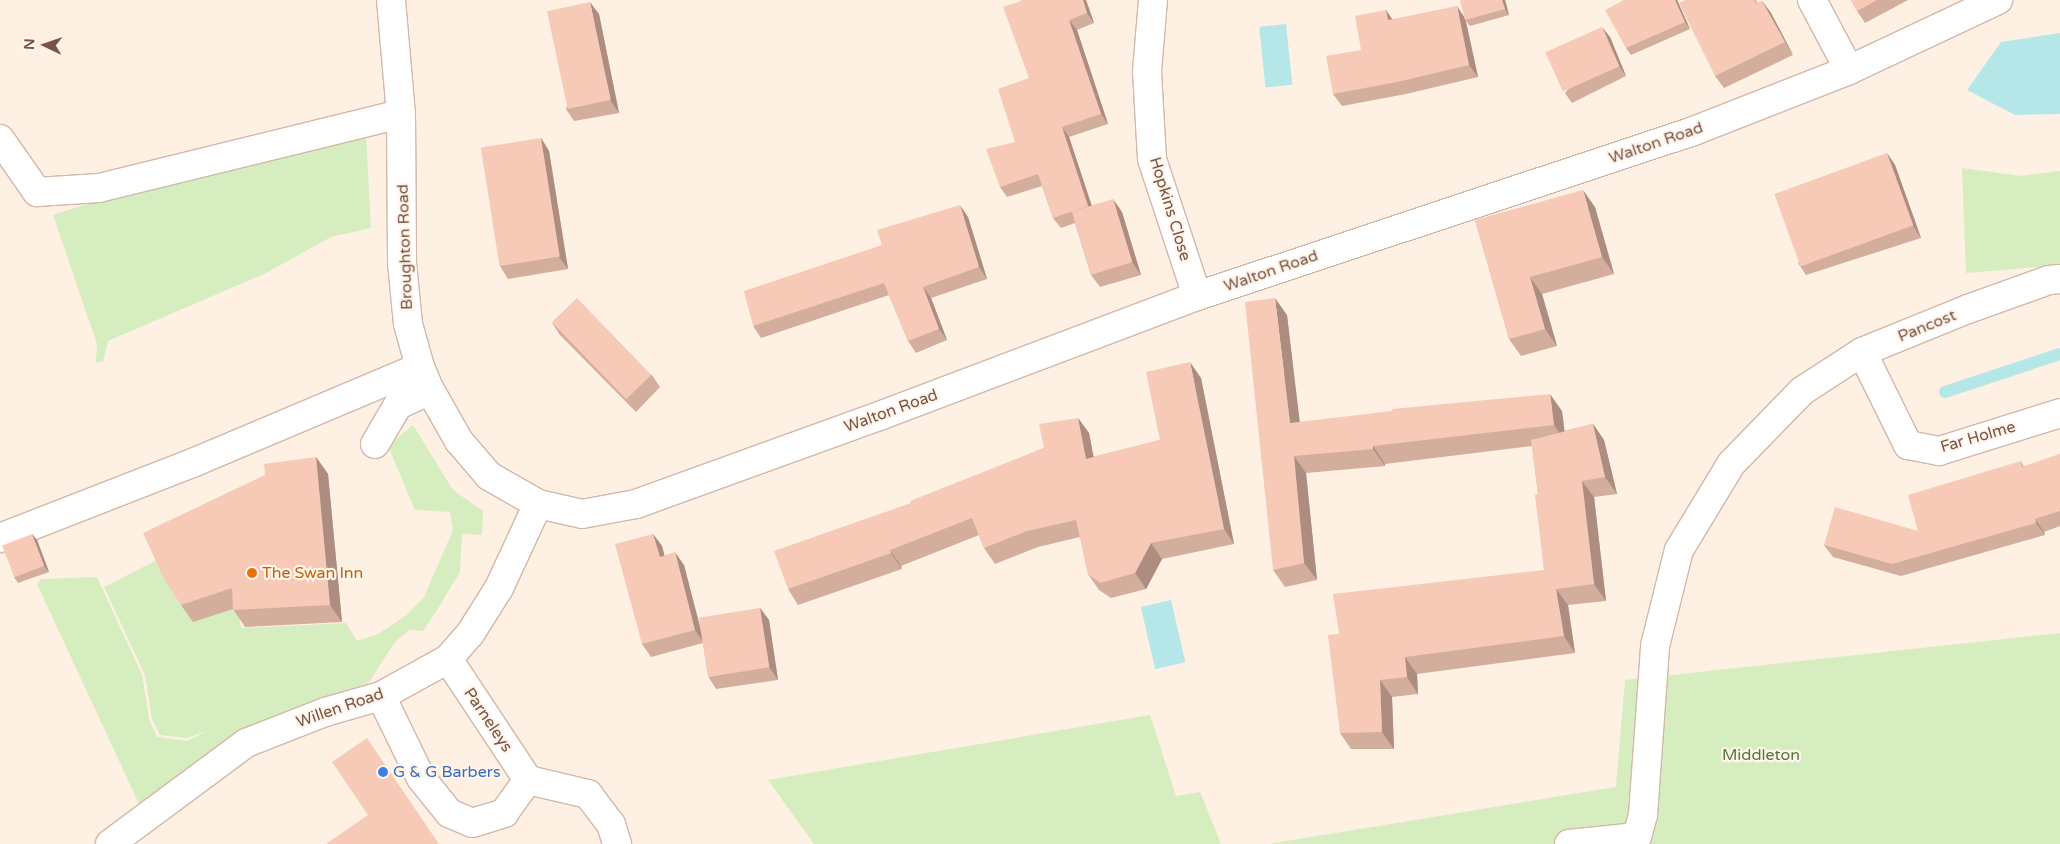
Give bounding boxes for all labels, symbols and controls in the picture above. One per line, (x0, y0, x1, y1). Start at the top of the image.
north arrow (20, 20, 70, 70)
text: N (21, 38, 38, 50)
street label: Walton Road (1606, 118, 1706, 168)
street label: Hopkins Close (1145, 155, 1195, 263)
street label: Broughton Road (393, 184, 417, 310)
street label: Walton Road (1221, 246, 1321, 296)
street label: Pancost (1895, 306, 1959, 346)
street label: Walton Road (842, 385, 940, 437)
street label: Far Holme (1938, 417, 2018, 457)
place label: The Swan Inn (262, 563, 363, 583)
marker: The Swan Inn (246, 567, 258, 579)
street label: Willen Road (294, 684, 386, 732)
street label: Parneleys (459, 684, 517, 756)
park label: Middleton (1722, 745, 1800, 765)
place label: G & G Barbers (393, 762, 501, 782)
marker: G & G Barbers (377, 766, 389, 778)

